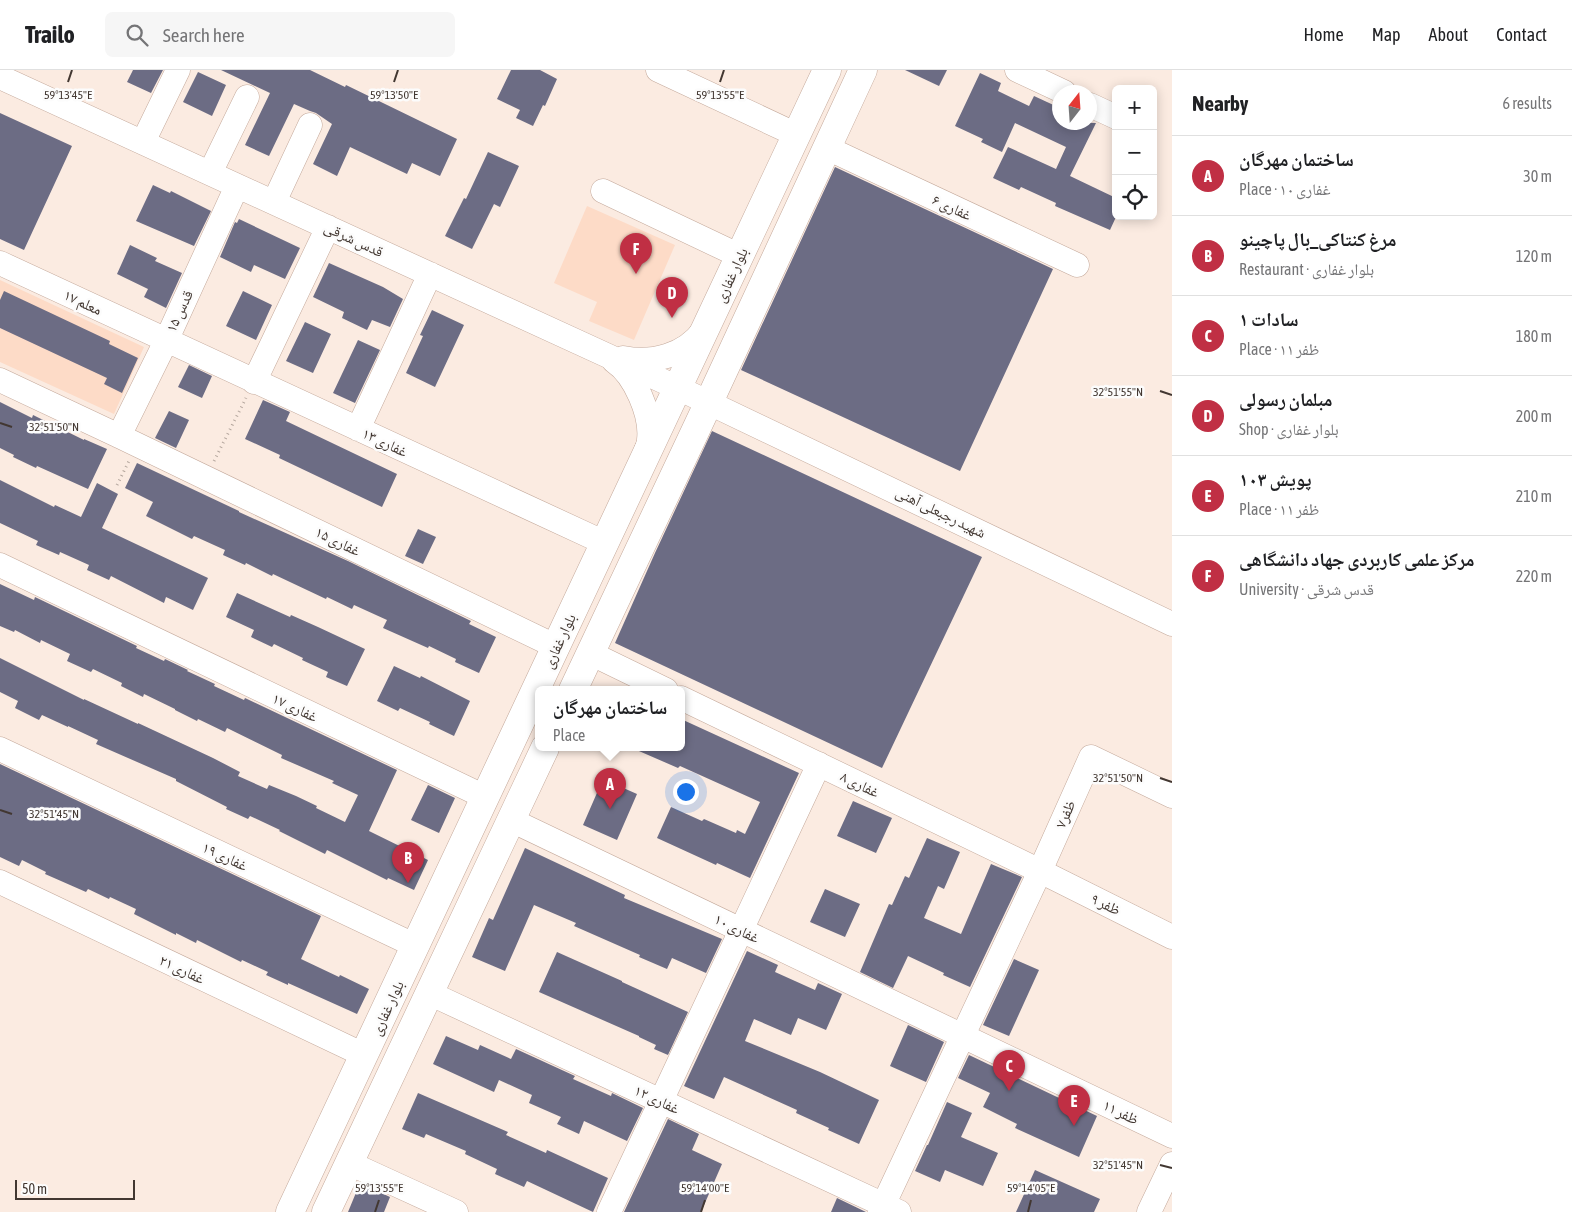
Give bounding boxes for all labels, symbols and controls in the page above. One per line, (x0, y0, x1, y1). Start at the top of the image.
search box (105, 12, 455, 57)
text: Trailo (25, 21, 75, 48)
icon: search (123, 21, 151, 49)
text: Search here (163, 24, 245, 46)
text: Home (1304, 24, 1344, 45)
text: Map (1372, 24, 1401, 45)
text: About (1429, 24, 1468, 45)
text: Contact (1496, 24, 1547, 45)
north arrow (1052, 85, 1097, 130)
map controls (1112, 85, 1157, 220)
button: + (1112, 85, 1157, 130)
text: 59°13'45"E (44, 88, 92, 102)
text: 59°13'50"E (370, 88, 418, 102)
text: 59°13'55"E (696, 88, 744, 102)
text: Nearby (1192, 91, 1248, 115)
text: 6 results (1502, 94, 1552, 112)
button: − (1112, 130, 1157, 175)
text: ساختمان مهرگان (1239, 148, 1354, 170)
text: A (1204, 167, 1212, 185)
text: 30 m (1523, 167, 1552, 185)
button: locate (1112, 175, 1157, 220)
text: Place · غفاری ۱۰ (1239, 180, 1330, 198)
street label: غفاری ۶ (929, 191, 975, 225)
street label: قدس شرقی (321, 218, 386, 262)
text: مرغ کنتاکی_بال پاچینو (1239, 228, 1396, 250)
pin: F (620, 233, 652, 274)
street label: بلوار غفاری (711, 245, 753, 306)
text: B (1204, 247, 1212, 265)
text: 120 m (1516, 247, 1552, 265)
text: Restaurant · بلوار غفاری (1239, 260, 1374, 278)
pin: D (656, 277, 688, 318)
street label: معلم ۱۷ (60, 286, 105, 320)
street label: قدس ۱۵ (162, 287, 198, 335)
text: سادات ۱ (1239, 308, 1299, 330)
text: C (1204, 327, 1212, 345)
text: 180 m (1516, 327, 1552, 345)
text: Place · ظفر ۱۱ (1239, 340, 1319, 358)
text: 32°51'55"N (1093, 385, 1143, 399)
text: مبلمان رسولی (1239, 388, 1333, 410)
text: D (1204, 407, 1212, 425)
text: 200 m (1516, 407, 1552, 425)
text: 32°51'50"N (29, 420, 79, 434)
text: Shop · بلوار غفاری (1239, 420, 1339, 438)
street label: غفاری ۱۳ (359, 424, 411, 462)
text: پویش ۱۰۳ (1239, 468, 1311, 490)
street label: شهید رجبعلی آهنی (892, 483, 989, 543)
text: E (1205, 487, 1211, 505)
text: 210 m (1516, 487, 1552, 505)
text: Place · ظفر ۱۱ (1239, 500, 1319, 518)
street label: غفاری ۱۵ (312, 523, 364, 561)
text: مرکز علمی کاربردی جهاد دانشگاهی (1239, 548, 1474, 570)
text: F (1205, 567, 1211, 585)
text: 220 m (1516, 567, 1552, 585)
text: University · قدس شرقی (1239, 580, 1374, 598)
street label: بلوار غفاری (539, 611, 581, 672)
popup (535, 686, 685, 751)
street label: غفاری ۱۷ (269, 689, 321, 727)
text: ساختمان مهرگان (553, 696, 667, 718)
text: Place (553, 726, 585, 744)
street label: غفاری ۸ (837, 767, 883, 803)
pin: A (594, 768, 626, 809)
text: 32°51'50"N (1093, 771, 1143, 785)
your location (673, 779, 699, 805)
street label: ظفر۷ (1051, 797, 1080, 831)
text: 32°51'45"N (29, 807, 79, 821)
street label: غفاری ۱۹ (199, 838, 251, 876)
pin: B (392, 842, 424, 883)
street label: ظفر ۹ (1088, 890, 1124, 919)
street label: غفاری ۱۰ (711, 910, 763, 948)
street label: غفاری ۲۱ (156, 951, 208, 989)
street label: بلوار غفاری (367, 978, 409, 1039)
pin: C (993, 1050, 1025, 1091)
street label: غفاری ۱۲ (631, 1081, 683, 1119)
pin: E (1058, 1085, 1090, 1126)
street label: ظفر ۱۱ (1100, 1096, 1142, 1129)
text: 32°51'45"N (1093, 1158, 1143, 1172)
scale bar (15, 1177, 135, 1200)
text: 50 m (22, 1181, 47, 1197)
text: 59°13'55"E (355, 1181, 403, 1195)
text: 59°14'00"E (681, 1181, 729, 1195)
text: 59°14'05"E (1007, 1181, 1055, 1195)

